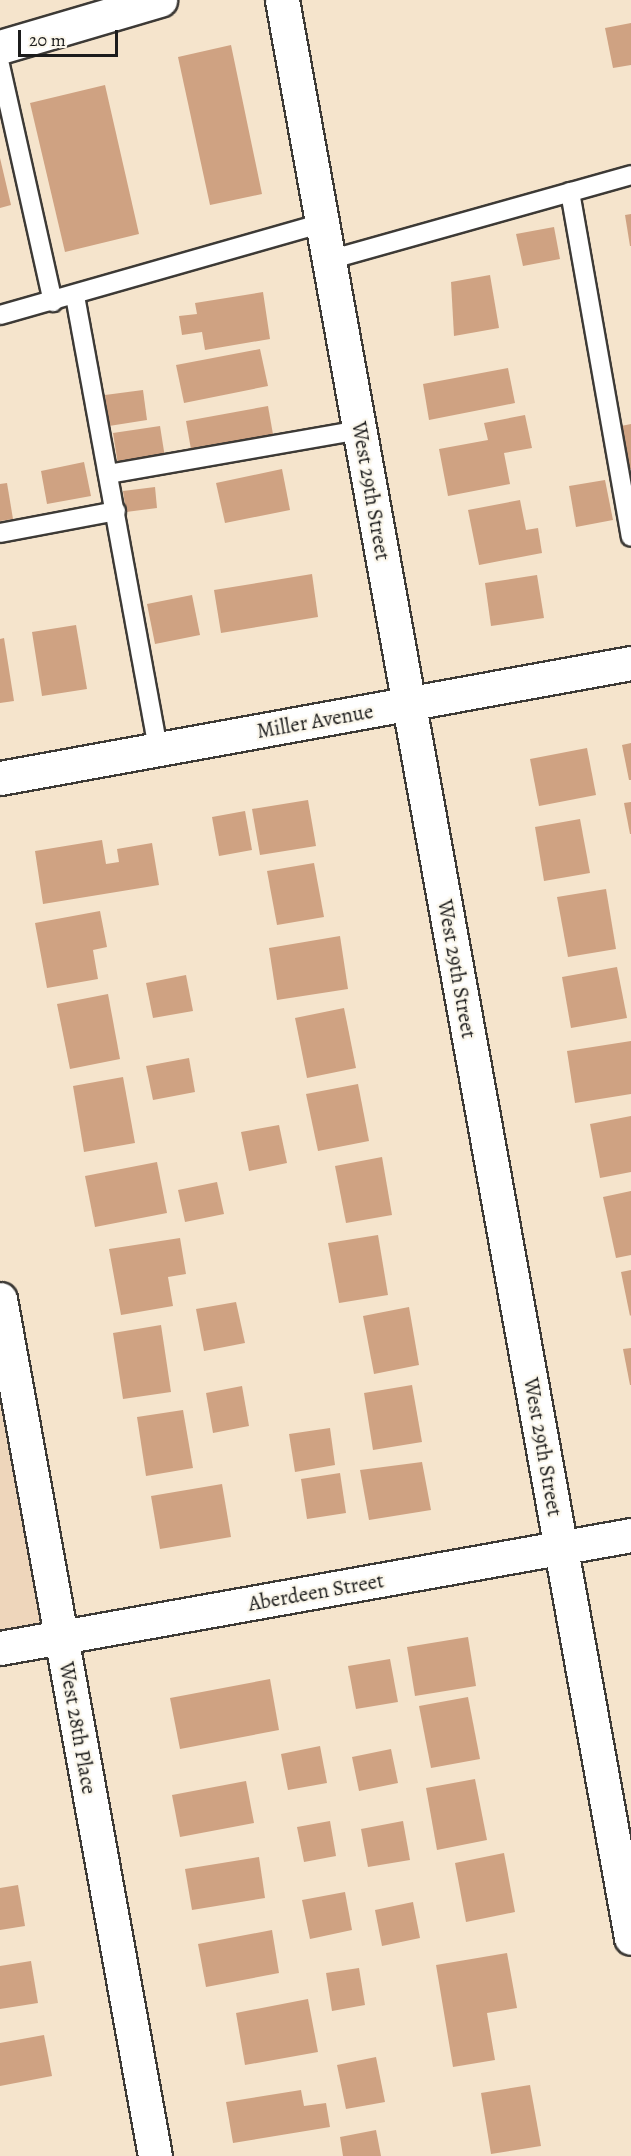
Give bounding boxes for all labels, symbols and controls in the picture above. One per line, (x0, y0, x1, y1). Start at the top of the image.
scale bar (21, 18, 122, 56)
text: 20 m (29, 28, 66, 52)
street label: West 29th Street (346, 420, 396, 562)
street label: Miller Avenue (255, 698, 375, 744)
street label: West 29th Street (432, 898, 482, 1040)
street label: West 29th Street (518, 1376, 568, 1518)
street label: Aberdeen Street (246, 1568, 386, 1616)
street label: West 28th Place (54, 1660, 102, 1796)

